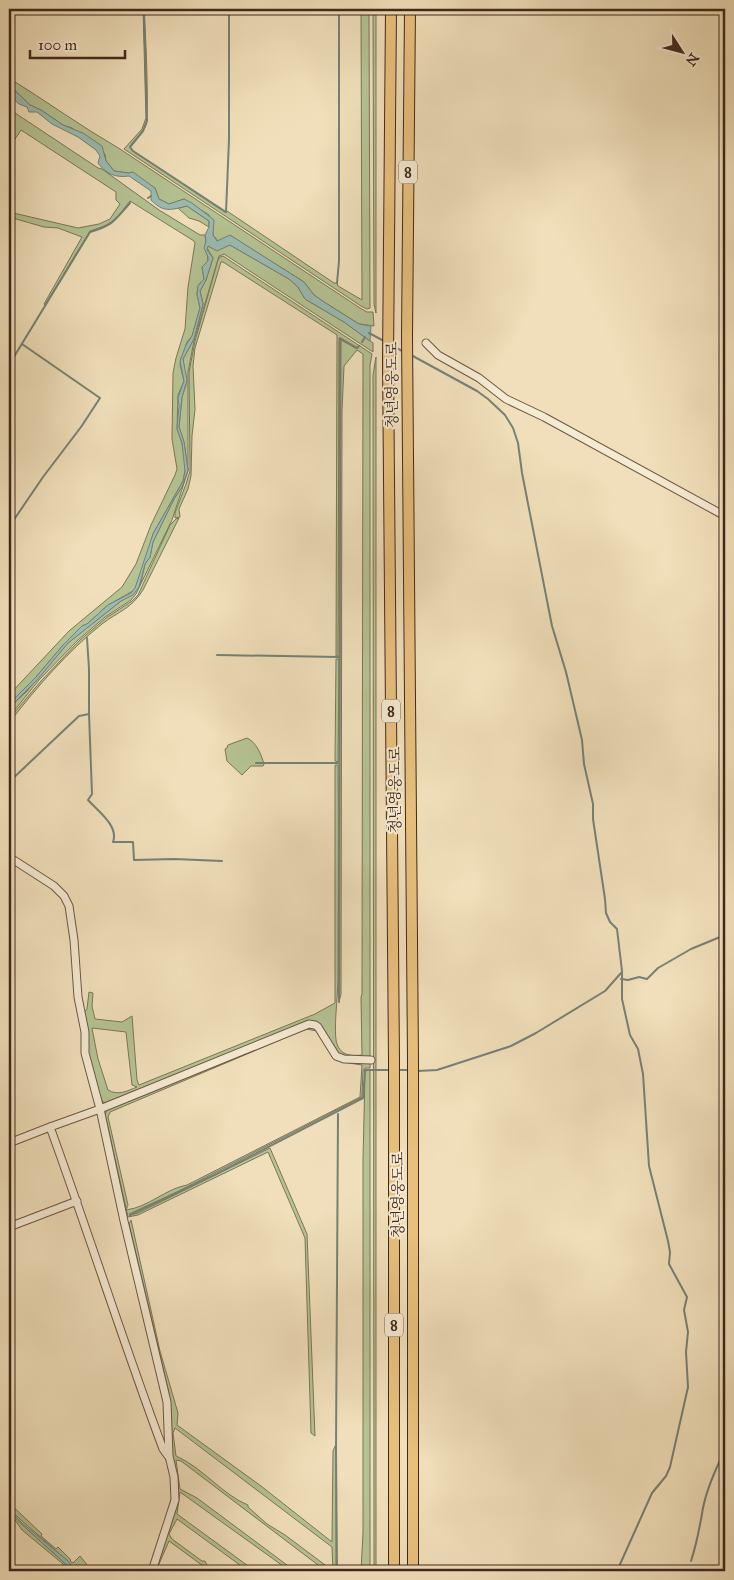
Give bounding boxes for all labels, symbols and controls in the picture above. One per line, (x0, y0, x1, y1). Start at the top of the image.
scale bar (30, 28, 125, 60)
north arrow (656, 28, 706, 78)
text: 100 m (38, 36, 78, 54)
text: N (682, 50, 702, 69)
road number: 8 (399, 160, 417, 183)
street label: 청년영웅도로 (383, 341, 401, 428)
road number: 8 (382, 699, 400, 722)
street label: 청년영웅도로 (386, 746, 404, 833)
street label: 청년영웅도로 (389, 1151, 407, 1238)
road number: 8 (385, 1314, 403, 1336)

